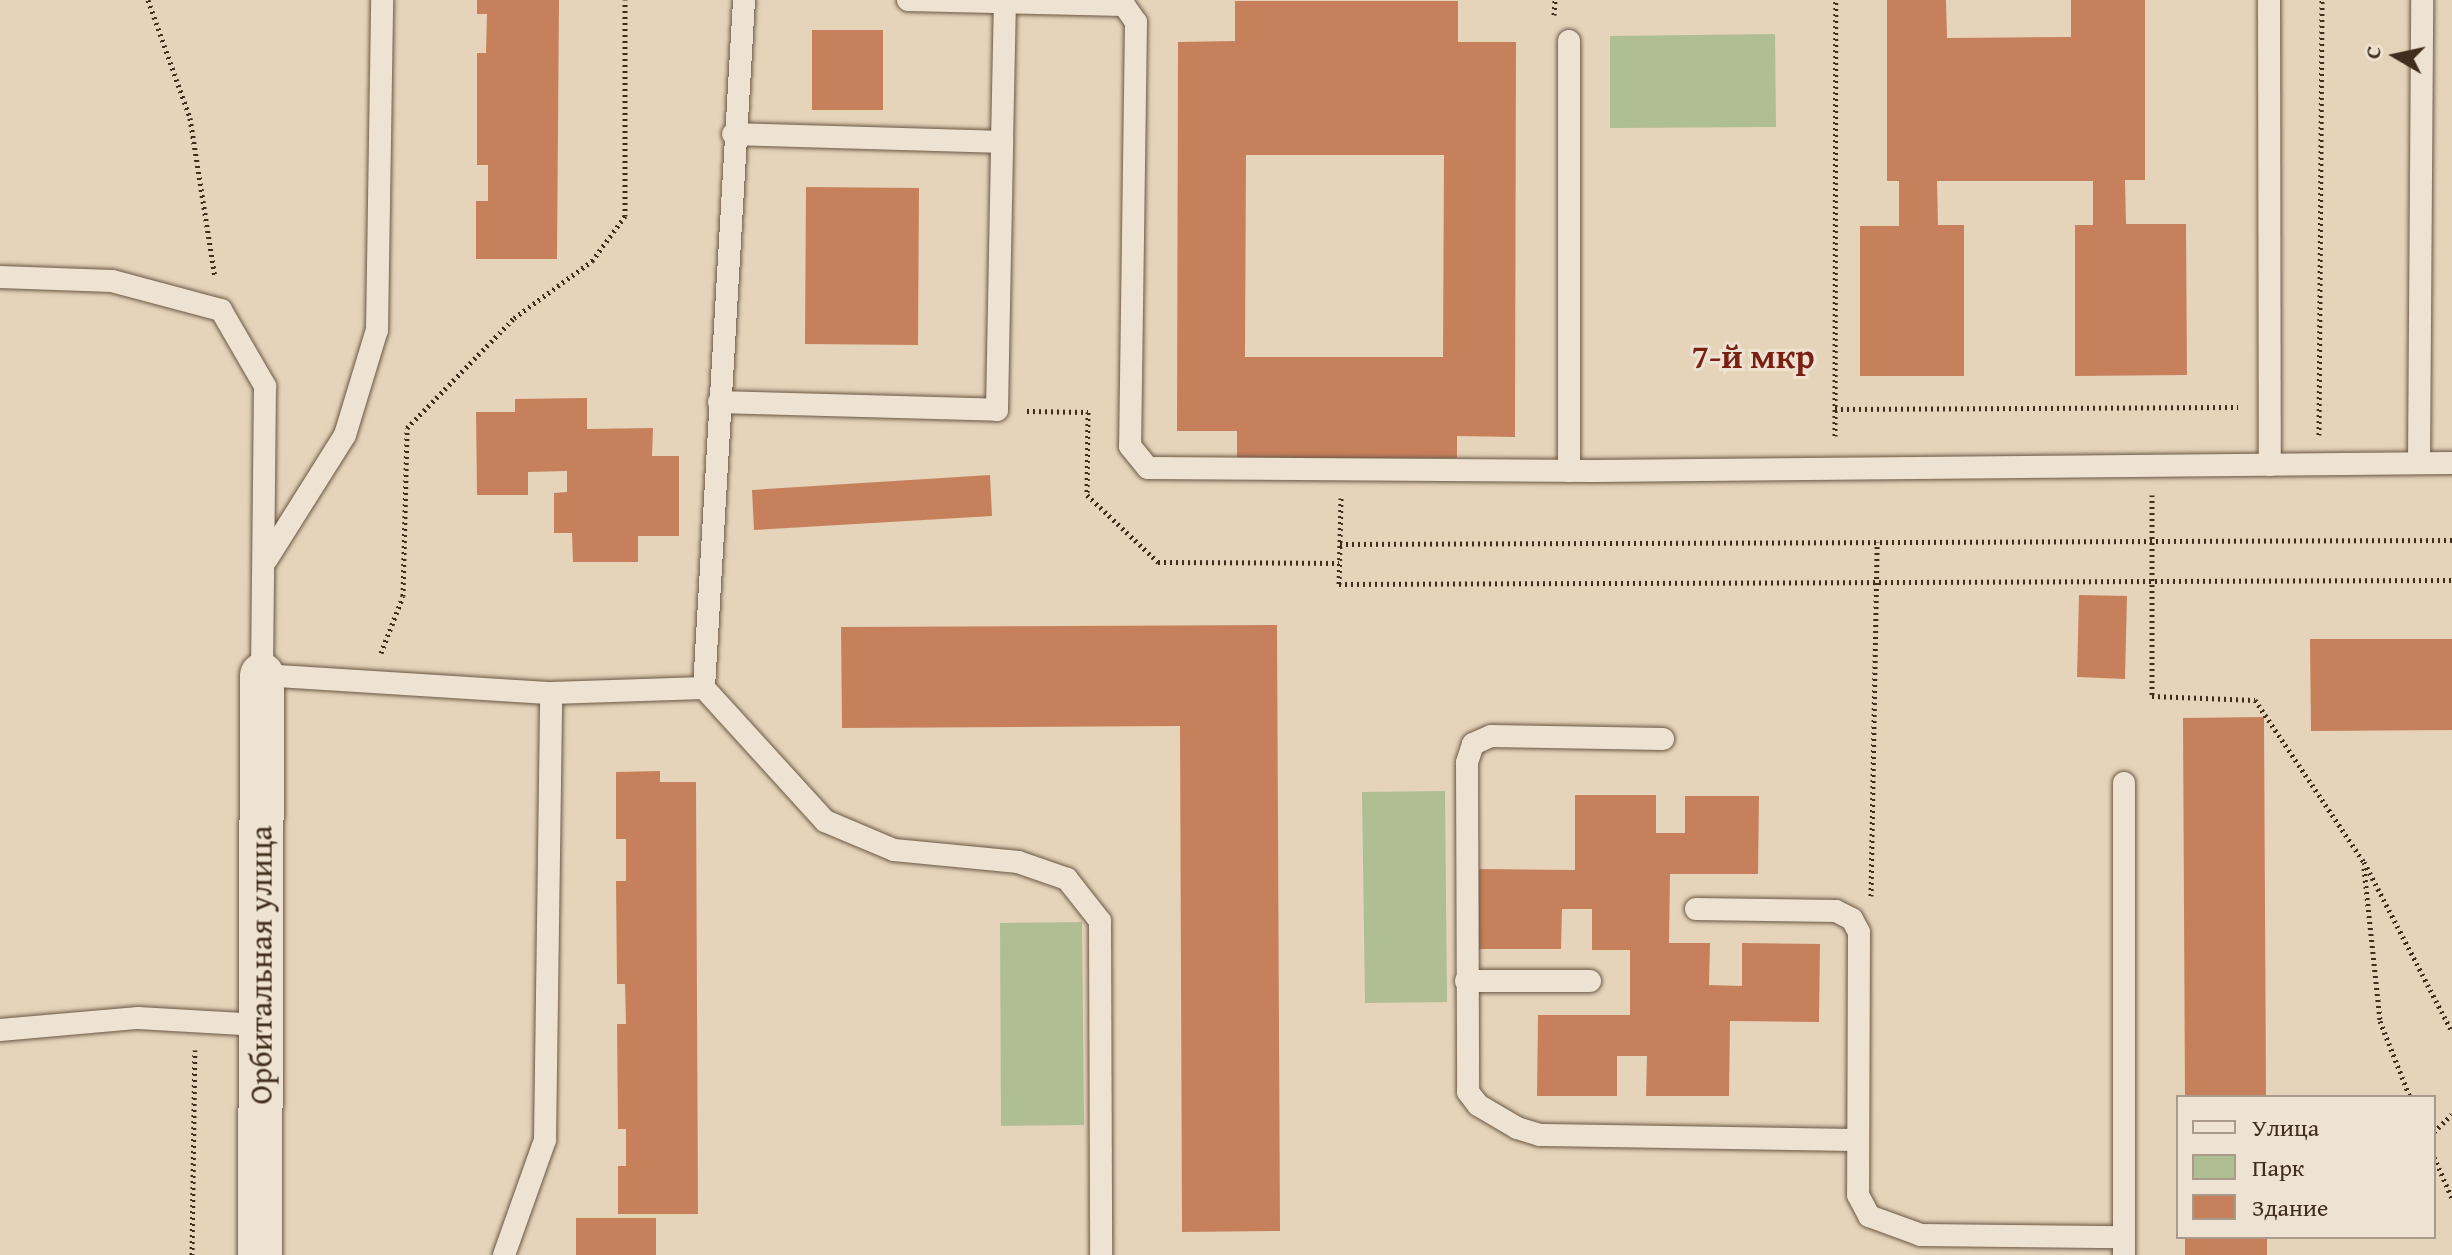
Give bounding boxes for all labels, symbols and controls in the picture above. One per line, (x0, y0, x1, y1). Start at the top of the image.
north arrow (2356, 16, 2436, 96)
text: С (2356, 44, 2389, 61)
district label: 7-й мкр (1691, 336, 1815, 376)
street label: Орбитальная улица (242, 826, 280, 1104)
legend (2176, 1095, 2436, 1239)
text: Улица (2252, 1110, 2319, 1145)
text: Парк (2252, 1150, 2304, 1185)
text: Здание (2252, 1190, 2328, 1225)

